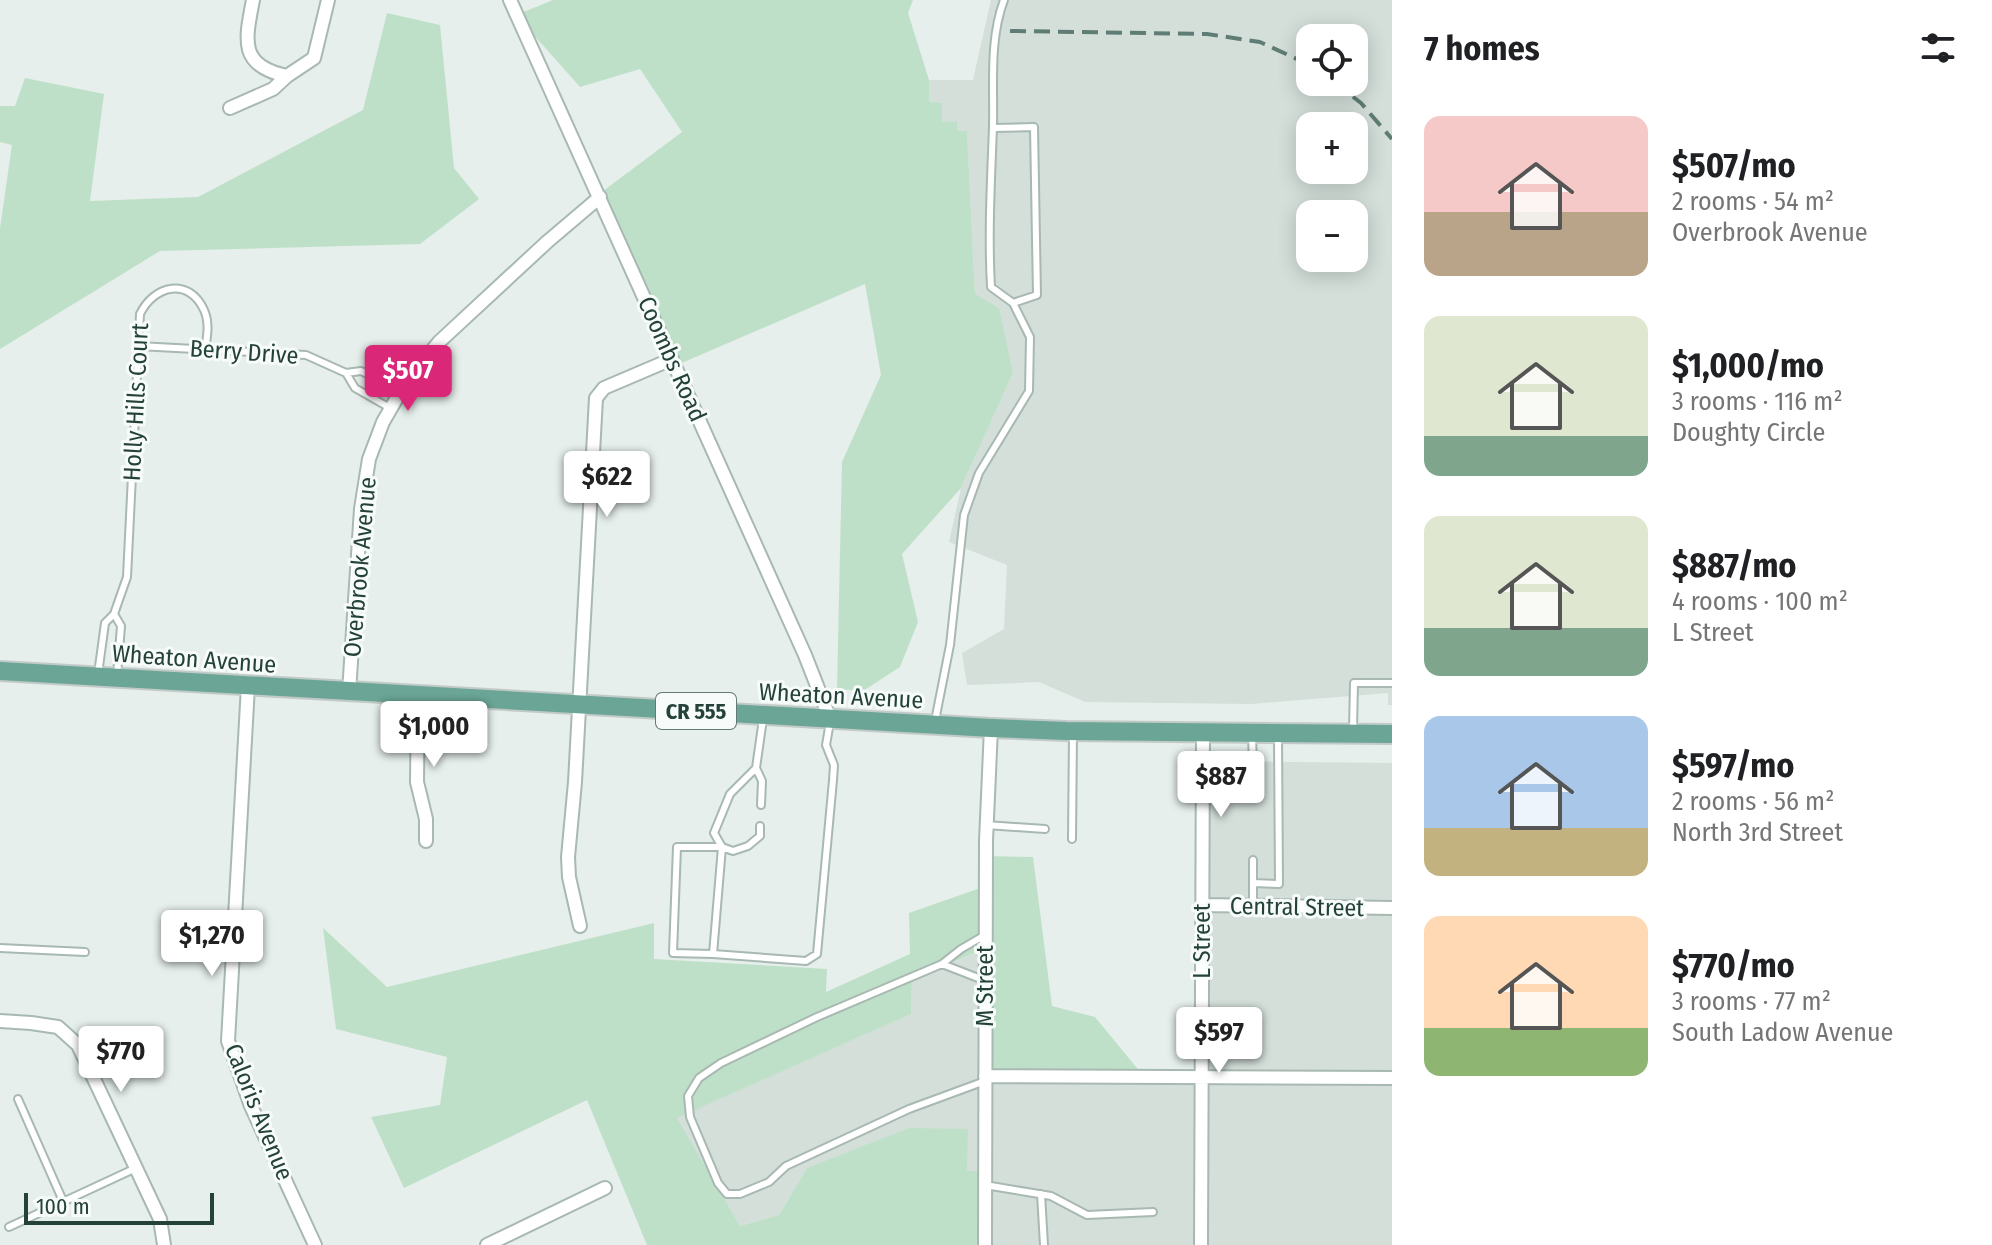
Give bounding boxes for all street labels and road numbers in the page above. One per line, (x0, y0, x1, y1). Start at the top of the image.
street label: Coombs Road (632, 292, 712, 426)
street label: Holly Hills Court (118, 322, 154, 482)
street label: Berry Drive (189, 334, 299, 370)
street label: Overbrook Avenue (338, 476, 382, 658)
street label: Wheaton Avenue (111, 639, 277, 679)
street label: Wheaton Avenue (758, 678, 924, 714)
road number: CR 555 (656, 693, 736, 729)
street label: Central Street (1230, 892, 1364, 922)
street label: L Street (1188, 903, 1216, 979)
street label: M Street (971, 945, 999, 1027)
street label: Caloris Avenue (219, 1040, 299, 1184)

